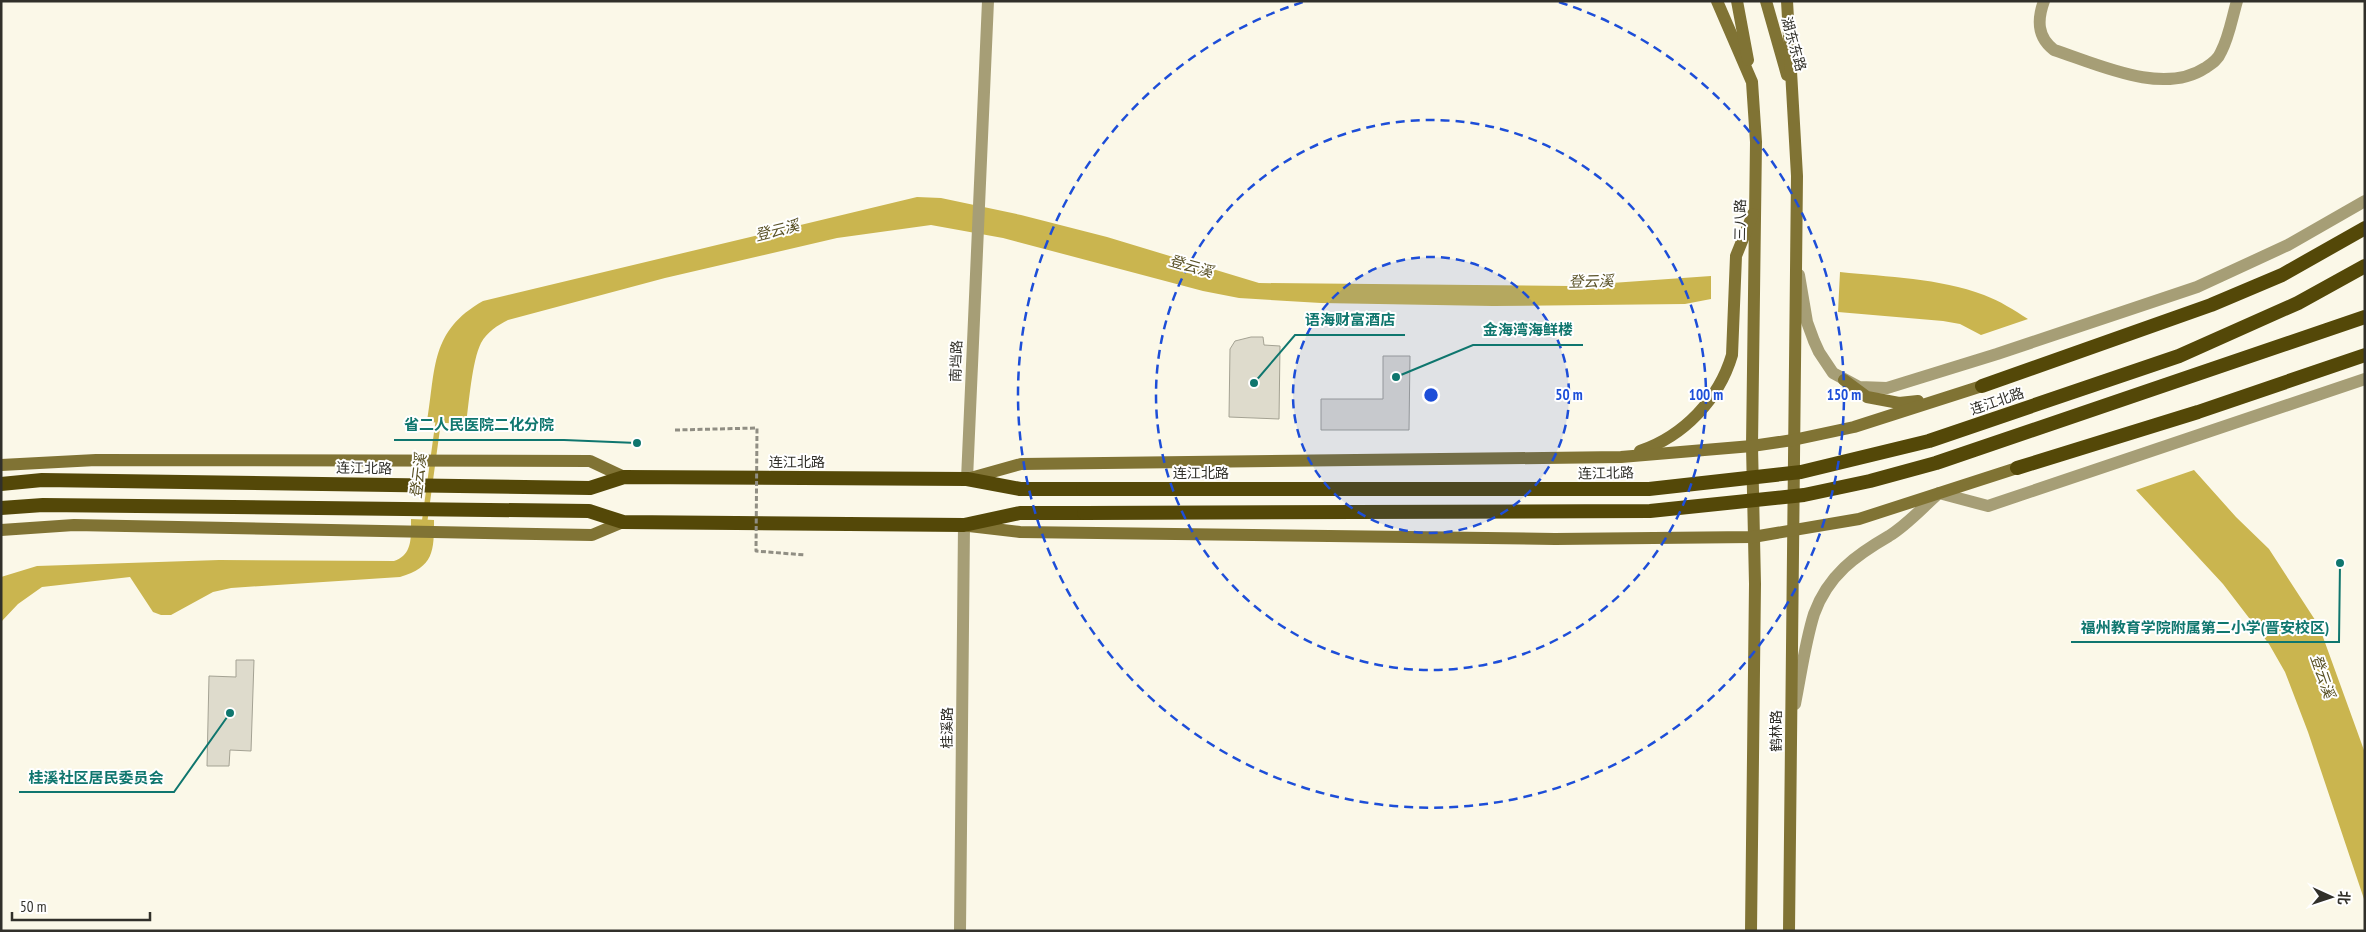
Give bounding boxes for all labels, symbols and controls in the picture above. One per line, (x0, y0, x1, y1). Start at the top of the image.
street label: 湖东东路 (1778, 15, 1810, 73)
street label: 三八路 (1731, 199, 1749, 241)
water label: 登云溪 (753, 215, 803, 245)
water label: 登云溪 (1167, 251, 1217, 282)
water label: 登云溪 (1568, 271, 1616, 291)
callout: 语海财富酒店 (1295, 305, 1405, 335)
text: 语海财富酒店 (1305, 310, 1395, 329)
callout: 金海湾海鲜楼 (1473, 315, 1583, 345)
text: 金海湾海鲜楼 (1483, 320, 1573, 339)
street label: 南垱路 (946, 340, 966, 382)
street label: 连江北路 (1968, 383, 2026, 419)
text: 50 m (1555, 385, 1583, 404)
text: 100 m (1689, 385, 1723, 404)
text: 150 m (1827, 385, 1861, 404)
centre of rings (1422, 386, 1440, 404)
callout: 省二人民医院二化分院 (394, 410, 564, 440)
text: 省二人民医院二化分院 (404, 415, 554, 434)
water label: 登云溪 (406, 451, 430, 499)
street label: 连江北路 (769, 453, 825, 471)
street label: 连江北路 (336, 459, 392, 477)
street label: 连江北路 (1173, 464, 1229, 482)
street label: 连江北路 (1578, 464, 1634, 482)
callout: 福州教育学院附属第二小学(晋安校区) (2071, 612, 2339, 642)
text: 福州教育学院附属第二小学(晋安校区) (2081, 618, 2329, 637)
water label: 登云溪 (2307, 652, 2340, 702)
street label: 桂溪路 (938, 707, 956, 749)
street label: 鹤林路 (1767, 710, 1785, 752)
callout: 桂溪社区居民委员会 (19, 762, 174, 792)
text: 桂溪社区居民委员会 (28, 768, 164, 787)
north arrow (2306, 872, 2356, 922)
scale bar (12, 890, 150, 922)
text: 北 (2335, 890, 2353, 905)
text: 50 m (20, 897, 46, 916)

